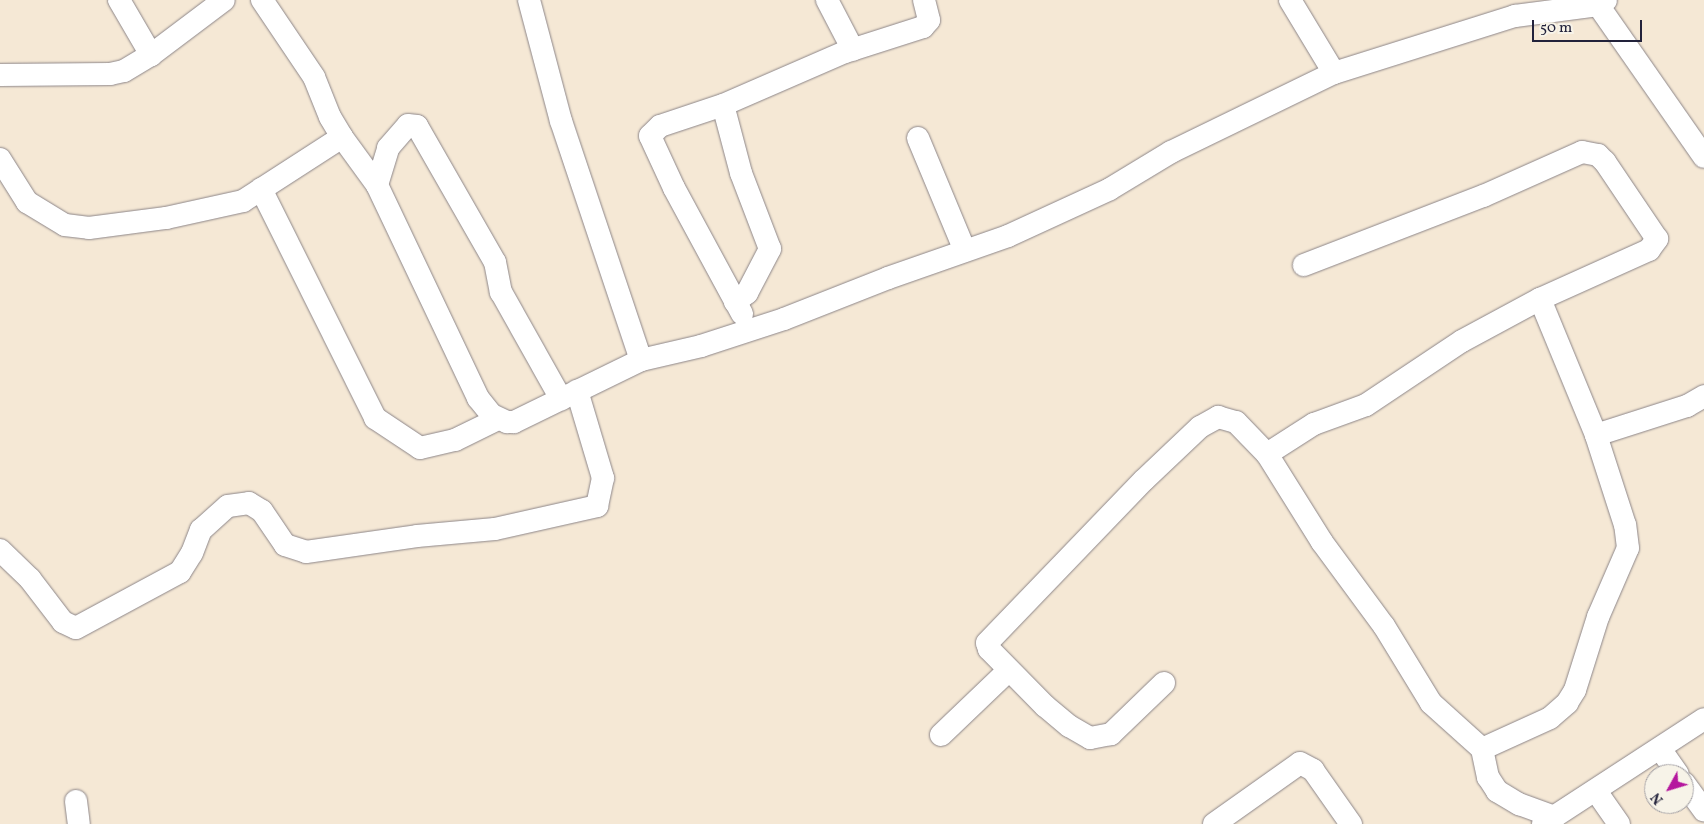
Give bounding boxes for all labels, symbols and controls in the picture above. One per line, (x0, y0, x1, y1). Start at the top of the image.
scale bar (1534, 10, 1644, 42)
text: 50 m (1540, 18, 1572, 39)
north arrow (1644, 764, 1694, 814)
text: N (1647, 788, 1668, 808)

